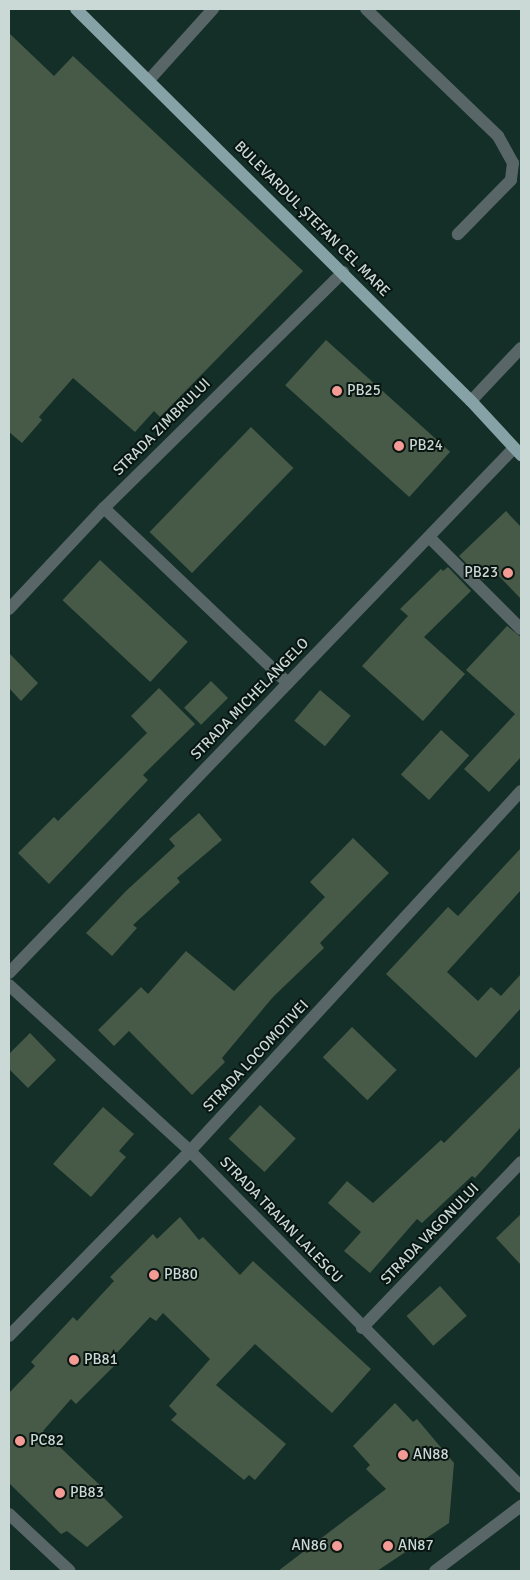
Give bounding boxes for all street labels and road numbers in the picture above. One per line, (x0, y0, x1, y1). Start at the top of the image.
street label: BULEVARDUL ȘTEFAN CEL MARE (230, 137, 394, 301)
street label: STRADA ZIMBRULUI (110, 375, 214, 479)
street label: STRADA MICHELANGELO (187, 634, 313, 764)
street label: STRADA LOCOMOTIVEI (199, 996, 313, 1116)
street label: STRADA TRAIAN LALESCU (216, 1153, 346, 1287)
street label: STRADA VAGONULUI (377, 1180, 483, 1288)

